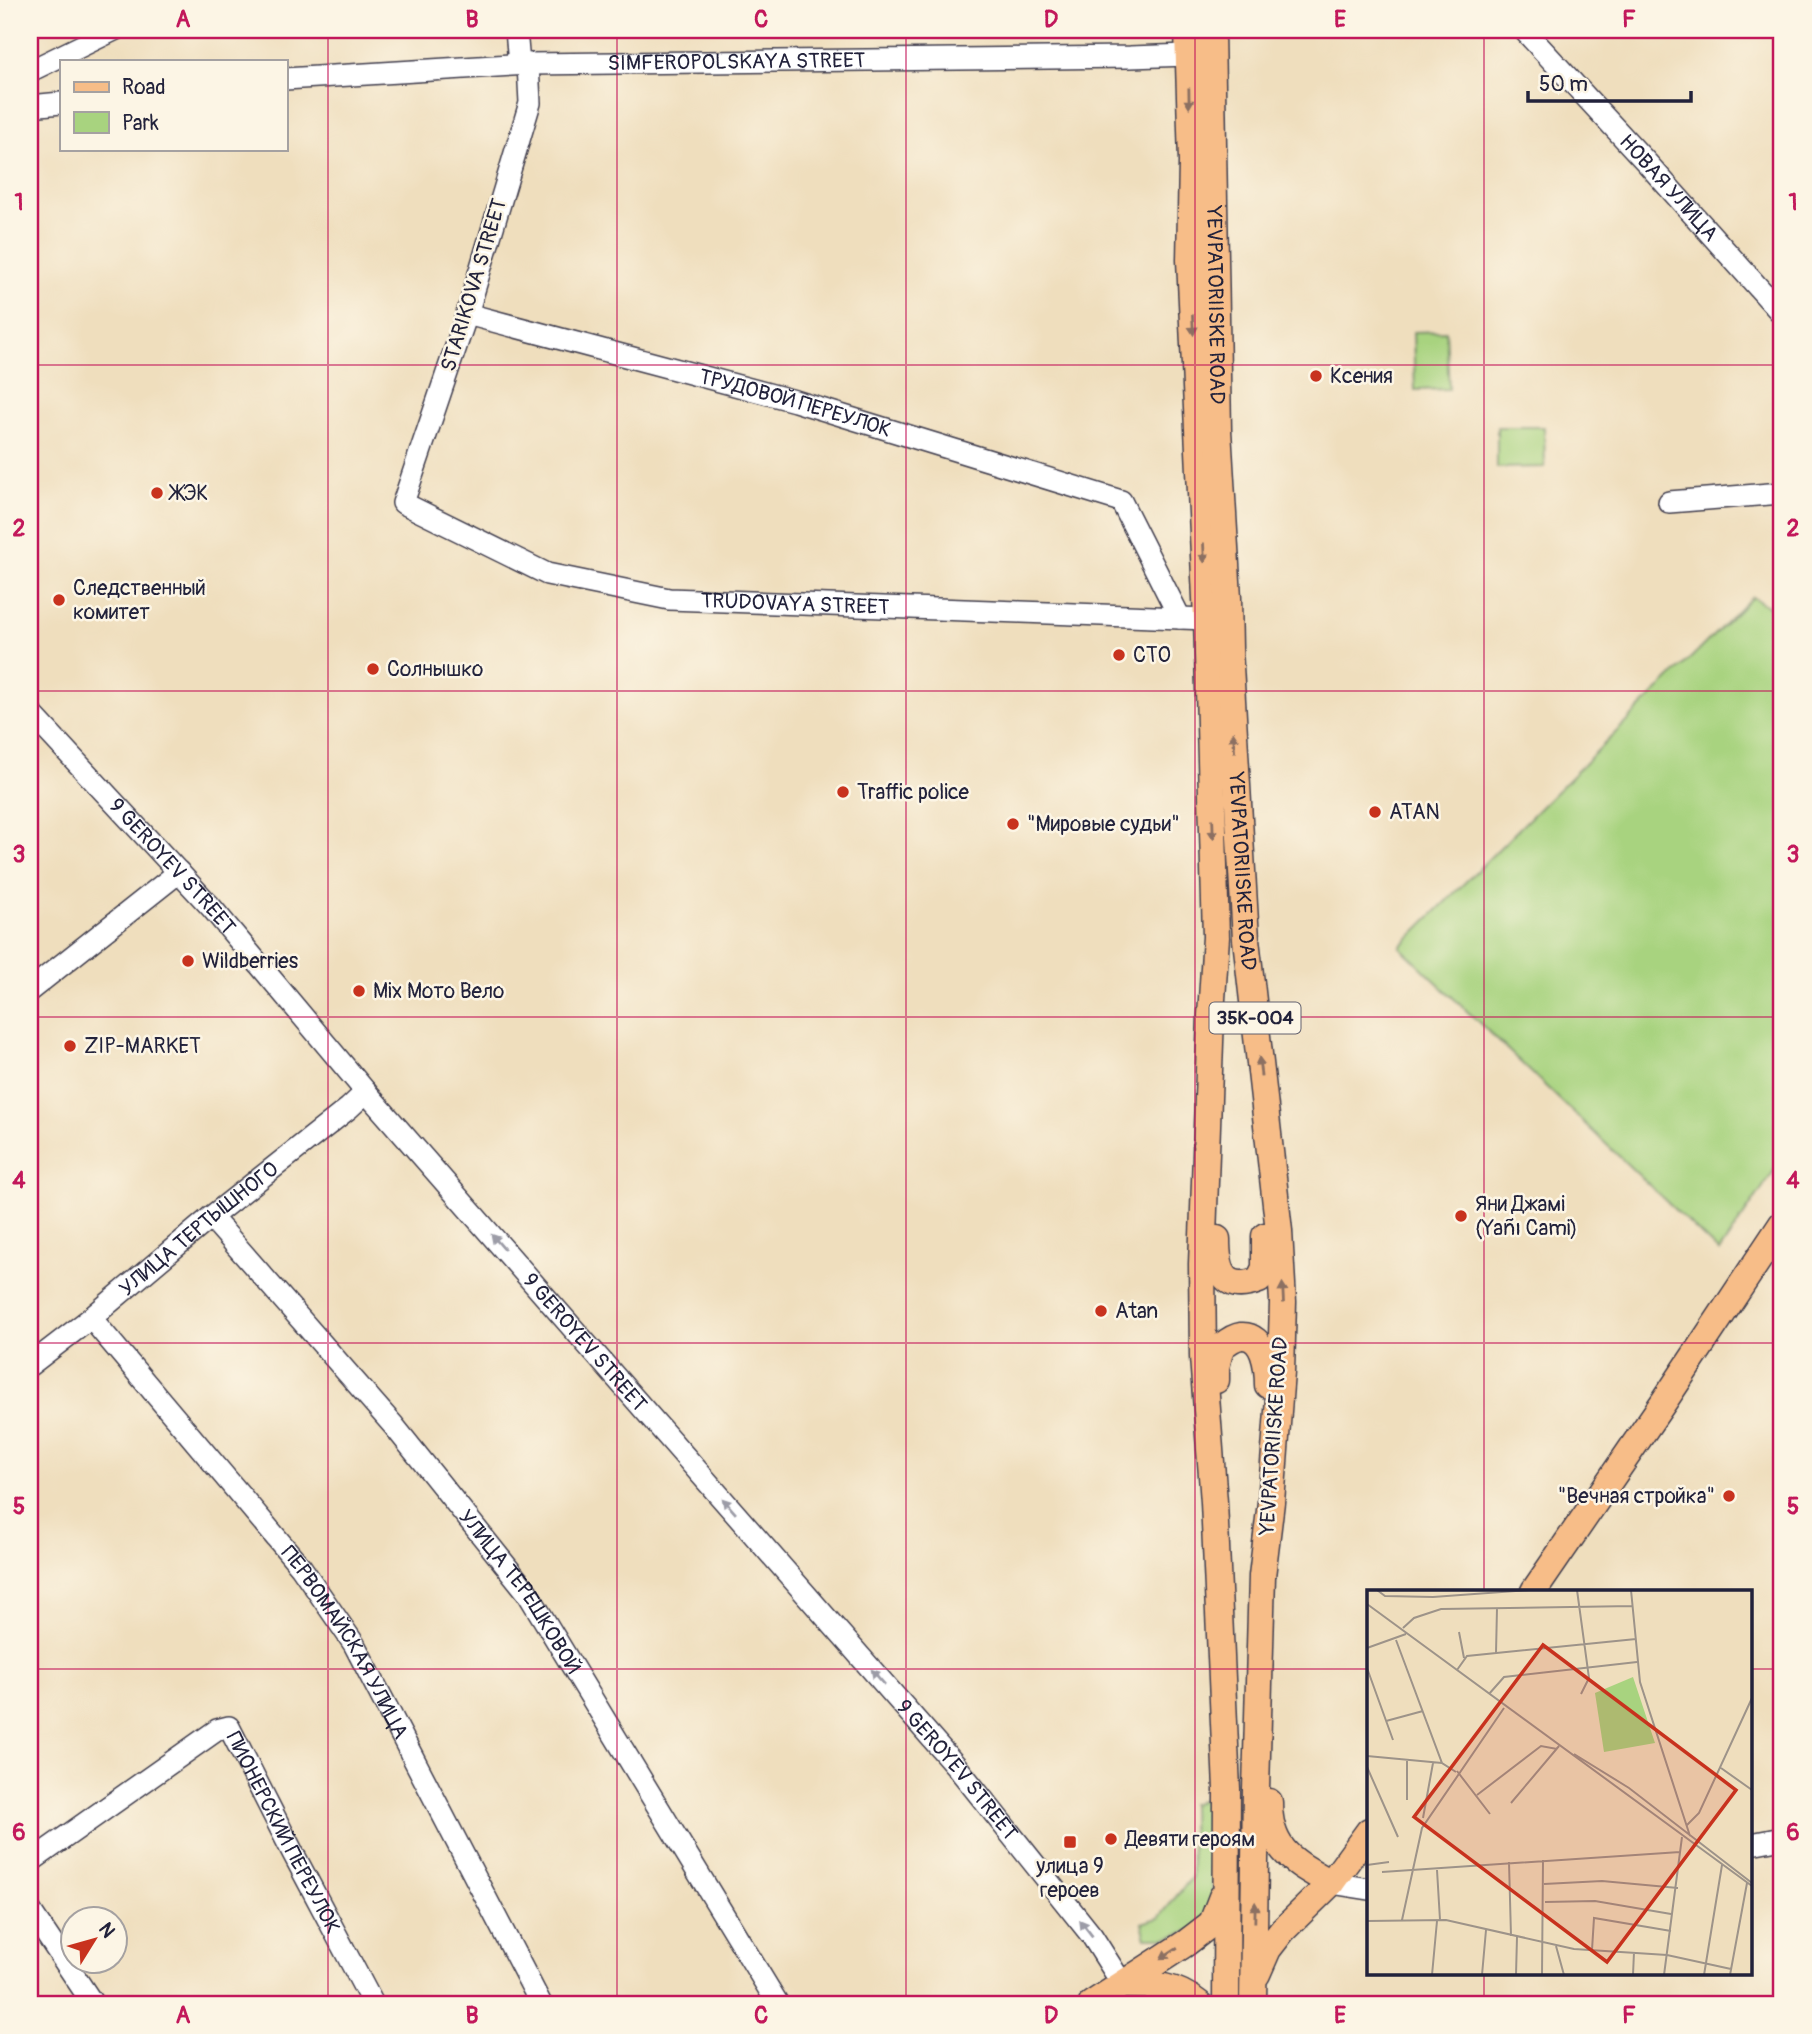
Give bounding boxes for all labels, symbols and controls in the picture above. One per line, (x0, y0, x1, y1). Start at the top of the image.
text: A (176, 5, 191, 34)
text: B (465, 5, 479, 34)
text: C (754, 5, 768, 34)
text: D (1044, 5, 1058, 34)
text: E (1334, 5, 1346, 34)
text: F (1622, 5, 1636, 34)
street label: SIMFEROPOLSKAYA STREET (608, 47, 866, 77)
legend (60, 60, 287, 150)
scale bar (1528, 60, 1691, 104)
text: 50 m (1539, 71, 1588, 98)
text: Road (122, 74, 166, 101)
one-way arrow (1184, 87, 1195, 109)
text: Park (122, 110, 159, 137)
street label: НОВАЯ УЛИЦА (1613, 128, 1724, 247)
text: 1 (15, 188, 24, 217)
text: 1 (1789, 188, 1798, 217)
street label: STARIKOVA STREET (435, 195, 513, 375)
street label: YEVPATORIISKE ROAD (1201, 204, 1231, 405)
one-way arrow (1188, 315, 1199, 337)
street label: ТРУДОВОЙ ПЕРЕУЛОК (696, 363, 895, 443)
place label: Ксения (1330, 363, 1393, 390)
marker: Ксения (1308, 368, 1324, 384)
place label: ЖЭК (168, 480, 208, 507)
marker: ЖЭК (149, 485, 165, 501)
text: 2 (13, 514, 26, 543)
text: 2 (1787, 514, 1800, 543)
one-way arrow (1198, 542, 1209, 564)
place label: Следственный комитет (73, 575, 206, 626)
street label: TRUDOVAYA STREET (700, 587, 890, 621)
marker: Следственный комитет (51, 592, 67, 608)
place label: СТО (1133, 642, 1171, 669)
marker: СТО (1111, 647, 1127, 663)
place label: Солнышко (387, 656, 483, 683)
marker: Солнышко (365, 661, 381, 677)
one-way arrow (1229, 731, 1240, 753)
street label: YEVPATORIISKE ROAD (1223, 770, 1263, 972)
place label: Traffic police (857, 779, 970, 806)
marker: Traffic police (835, 784, 851, 800)
street label: 9 GEROYEV STREET (103, 792, 242, 940)
place label: ATAN (1389, 799, 1440, 826)
marker: ATAN (1367, 804, 1383, 820)
place label: "Мировые судьи" (1027, 811, 1180, 838)
marker: "Мировые судьи" (1005, 816, 1021, 832)
one-way arrow (1207, 818, 1219, 840)
text: 3 (13, 840, 25, 869)
text: 3 (1787, 840, 1799, 869)
place label: Wildberries (202, 948, 299, 975)
marker: Wildberries (180, 953, 196, 969)
place label: Mix Мото Вело (373, 978, 504, 1005)
marker: Mix Мото Вело (351, 983, 367, 999)
road number: 35К-004 (1210, 1002, 1300, 1034)
place label: ZIP-MARKET (84, 1033, 201, 1060)
marker: ZIP-MARKET (62, 1038, 78, 1054)
one-way arrow (1254, 1056, 1265, 1078)
street label: УЛИЦА ТЕРТЫШНОГО (114, 1155, 284, 1302)
text: 4 (12, 1166, 26, 1195)
text: 4 (1786, 1166, 1800, 1195)
place label: Яни Джамі (Yañı Cami) (1475, 1191, 1578, 1242)
marker: Яни Джамі (Yañı Cami) (1453, 1208, 1469, 1224)
one-way arrow (491, 1234, 506, 1251)
street label: 9 GEROYEV STREET (517, 1267, 653, 1417)
one-way arrow (1277, 1282, 1288, 1304)
place label: Atan (1115, 1298, 1158, 1325)
marker: Atan (1093, 1303, 1109, 1319)
street label: YEVPATORIISKE ROAD (1254, 1336, 1294, 1537)
place label: "Вечная стройка" (1558, 1483, 1715, 1510)
marker: "Вечная стройка" (1721, 1488, 1737, 1504)
text: 5 (13, 1492, 25, 1521)
text: 5 (1787, 1492, 1799, 1521)
one-way arrow (721, 1497, 737, 1515)
street label: УЛИЦА ТЕРЕШКОВОЙ (453, 1504, 587, 1679)
street label: ПЕРВОМАЙСКАЯ УЛИЦА (275, 1540, 414, 1743)
inset map (1367, 1590, 1752, 1974)
one-way arrow (870, 1668, 886, 1686)
street label: 9 GEROYEV STREET (891, 1694, 1024, 1846)
street label: ПИОНЕРСКИЙ ПЕРЕУЛОК (220, 1727, 347, 1938)
text: 6 (12, 1818, 26, 1847)
text: 6 (1786, 1818, 1800, 1847)
place label: Девяти героям (1124, 1826, 1255, 1853)
marker: Девяти героям (1103, 1831, 1119, 1847)
marker: улица 9 героев (1062, 1834, 1078, 1850)
place label: улица 9 героев (1035, 1853, 1104, 1904)
one-way arrow (1249, 1900, 1260, 1922)
north arrow (60, 1904, 130, 1974)
text: N (93, 1918, 120, 1943)
one-way arrow (1079, 1919, 1093, 1937)
one-way arrow (1160, 1947, 1179, 1960)
text: A (176, 2001, 191, 2030)
text: B (465, 2001, 479, 2030)
text: C (754, 2001, 768, 2030)
text: D (1044, 2001, 1058, 2030)
text: E (1334, 2001, 1346, 2030)
text: F (1622, 2001, 1636, 2030)

